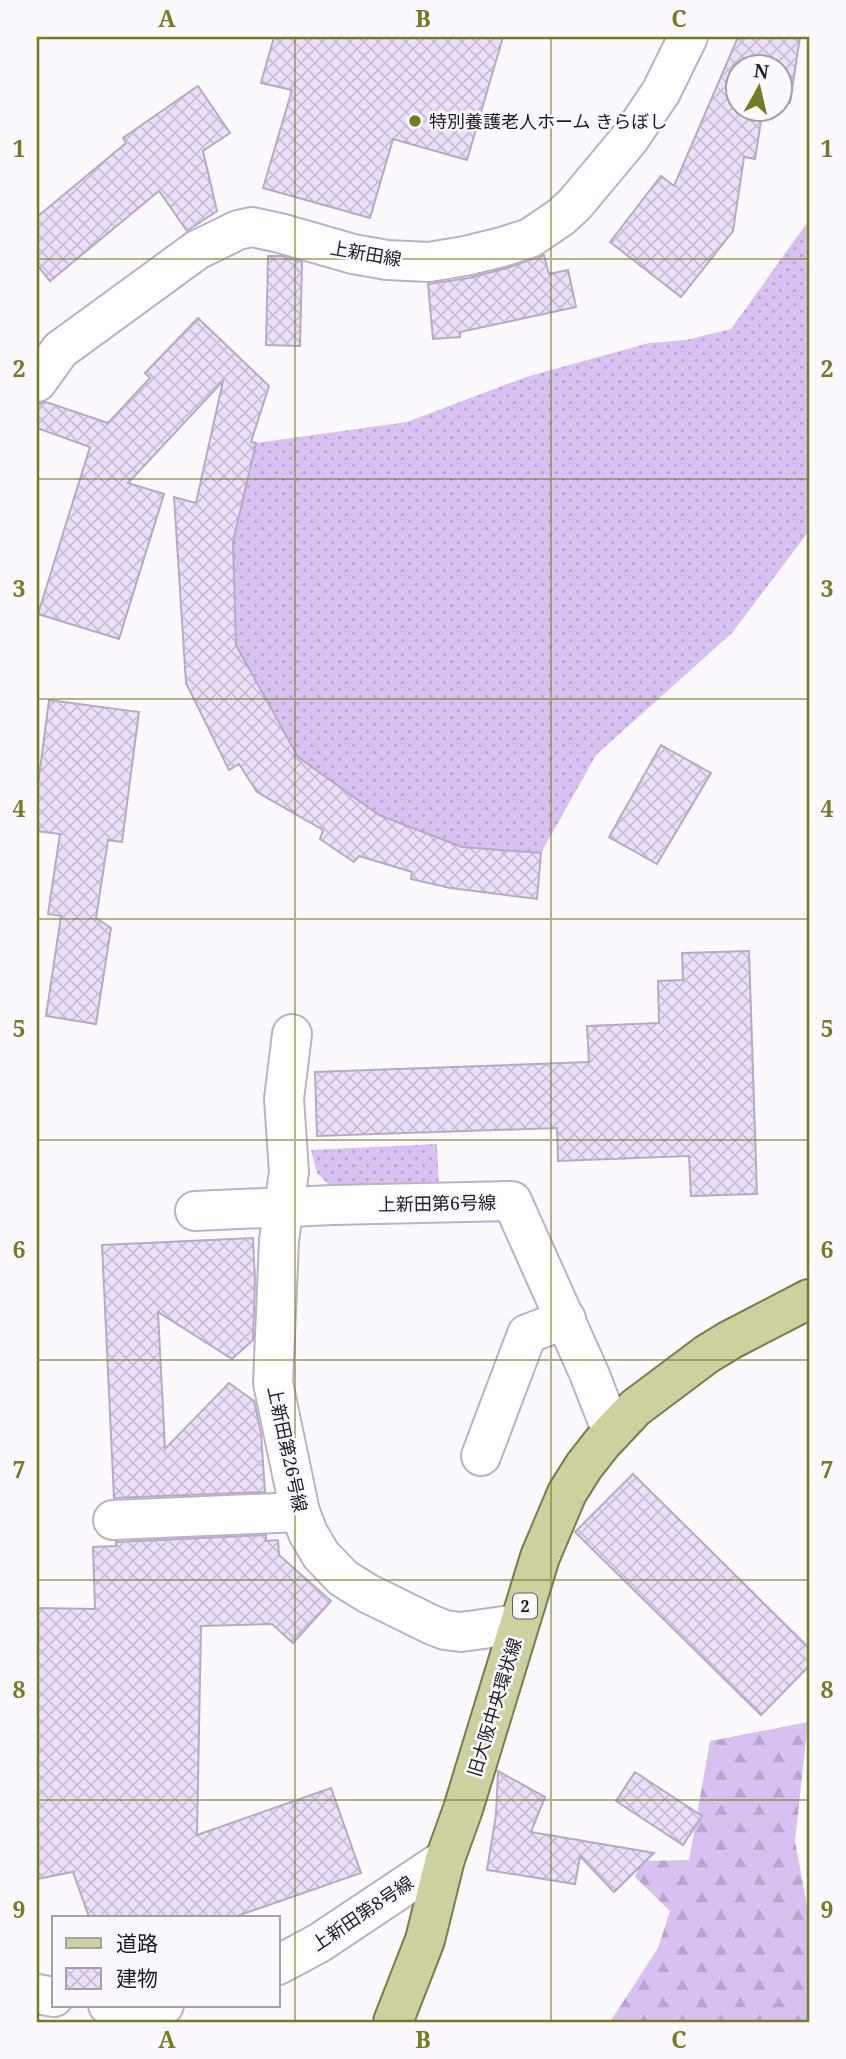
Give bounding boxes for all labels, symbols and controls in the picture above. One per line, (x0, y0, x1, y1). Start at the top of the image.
text: A (158, 2, 176, 34)
text: B (415, 2, 431, 34)
text: C (671, 2, 687, 34)
north arrow (724, 52, 794, 122)
text: N (752, 57, 771, 85)
place label: 特別養護老人ホーム きらぼし (429, 109, 667, 133)
marker: 特別養護老人ホーム きらぼし (407, 113, 423, 129)
text: 1 (13, 132, 26, 164)
text: 1 (821, 132, 834, 164)
street label: 上新田線 (328, 235, 404, 271)
text: 2 (13, 352, 26, 384)
text: 2 (821, 352, 834, 384)
text: 3 (13, 572, 26, 604)
text: 3 (821, 572, 834, 604)
text: 4 (13, 792, 26, 824)
text: 4 (821, 792, 834, 824)
text: 5 (13, 1012, 26, 1044)
text: 5 (821, 1012, 834, 1044)
street label: 上新田第6号線 (378, 1190, 496, 1216)
text: 6 (13, 1233, 26, 1265)
text: 6 (821, 1233, 834, 1265)
street label: 上新田第26号線 (263, 1384, 313, 1514)
text: 7 (13, 1453, 26, 1485)
text: 7 (821, 1453, 834, 1485)
road number: 2 (513, 1594, 537, 1618)
street label: 旧大阪中央環状線 (461, 1635, 527, 1779)
text: 8 (13, 1673, 26, 1705)
text: 8 (821, 1673, 834, 1705)
street label: 上新田第8号線 (306, 1870, 418, 1956)
text: 9 (13, 1893, 26, 1925)
text: 9 (821, 1893, 834, 1925)
legend (52, 1916, 280, 2007)
text: 道路 (116, 1929, 158, 1957)
text: 建物 (116, 1964, 158, 1992)
text: A (158, 2023, 176, 2055)
text: B (415, 2023, 431, 2055)
text: C (671, 2023, 687, 2055)

